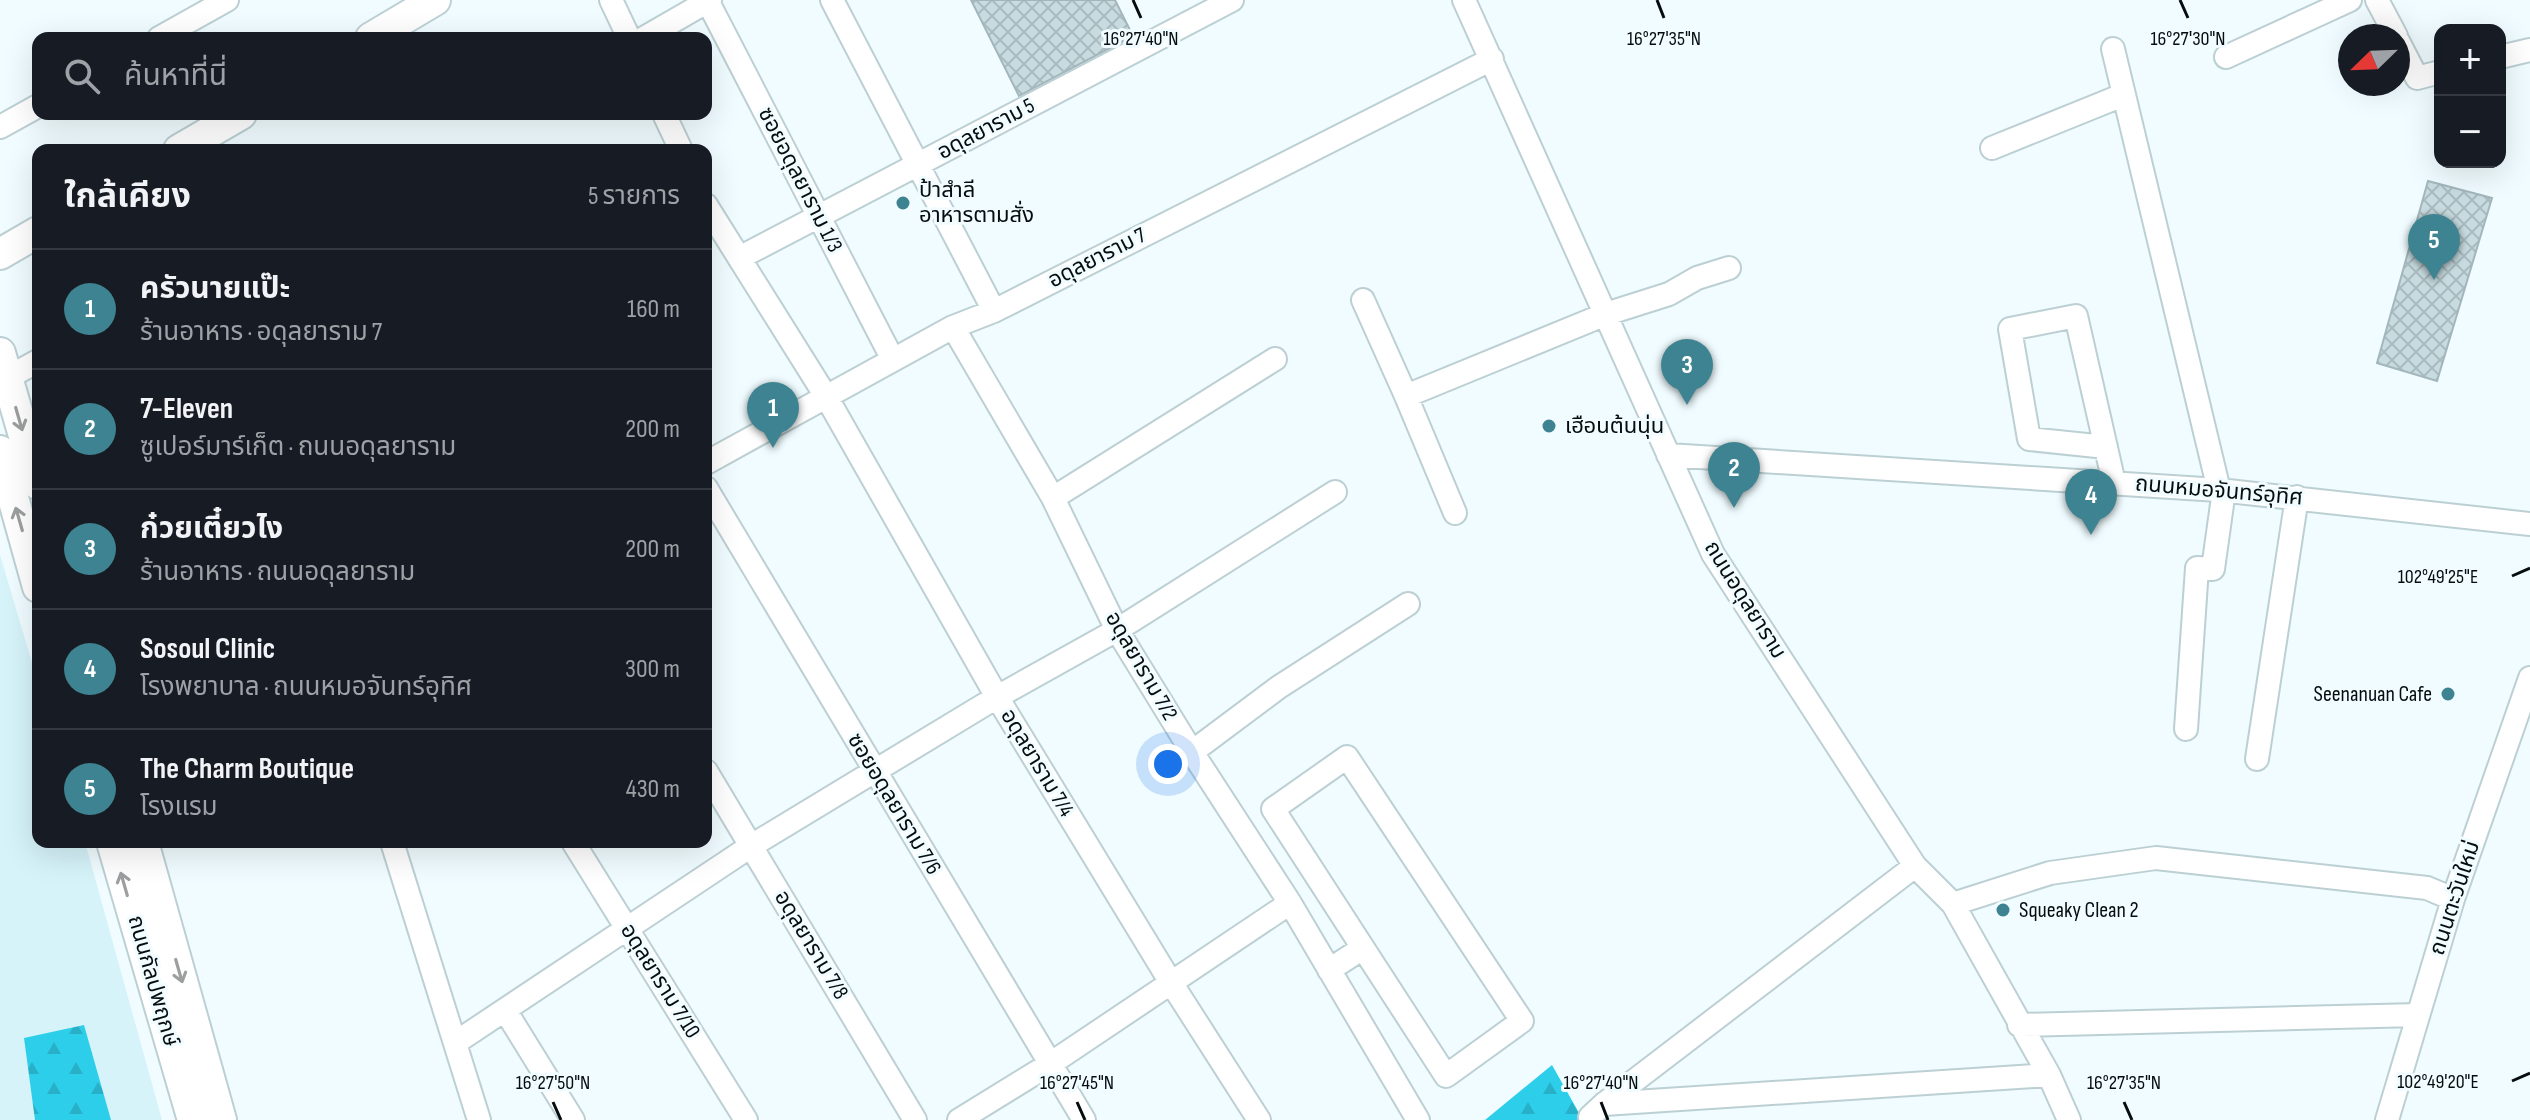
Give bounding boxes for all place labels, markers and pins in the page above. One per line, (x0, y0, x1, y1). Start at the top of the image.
place label: ป้าสำลี อาหารตามสั่ง (919, 177, 1034, 229)
marker: ป้าสำลี อาหารตามสั่ง (894, 194, 912, 212)
pin: 5 (2408, 214, 2460, 280)
pin: 3 (1661, 339, 1713, 405)
pin: 1 (747, 382, 799, 448)
place label: เฮือนต้นนุ่น (1565, 413, 1664, 440)
marker: เฮือนต้นนุ่น (1540, 417, 1558, 435)
pin: 2 (1708, 442, 1760, 508)
pin: 4 (2065, 469, 2117, 535)
place label: Seenanuan Cafe (2314, 681, 2432, 708)
marker: Seenanuan Cafe (2439, 685, 2457, 703)
place label: Squeaky Clean 2 (2019, 897, 2139, 924)
marker: Squeaky Clean 2 (1994, 901, 2012, 919)

